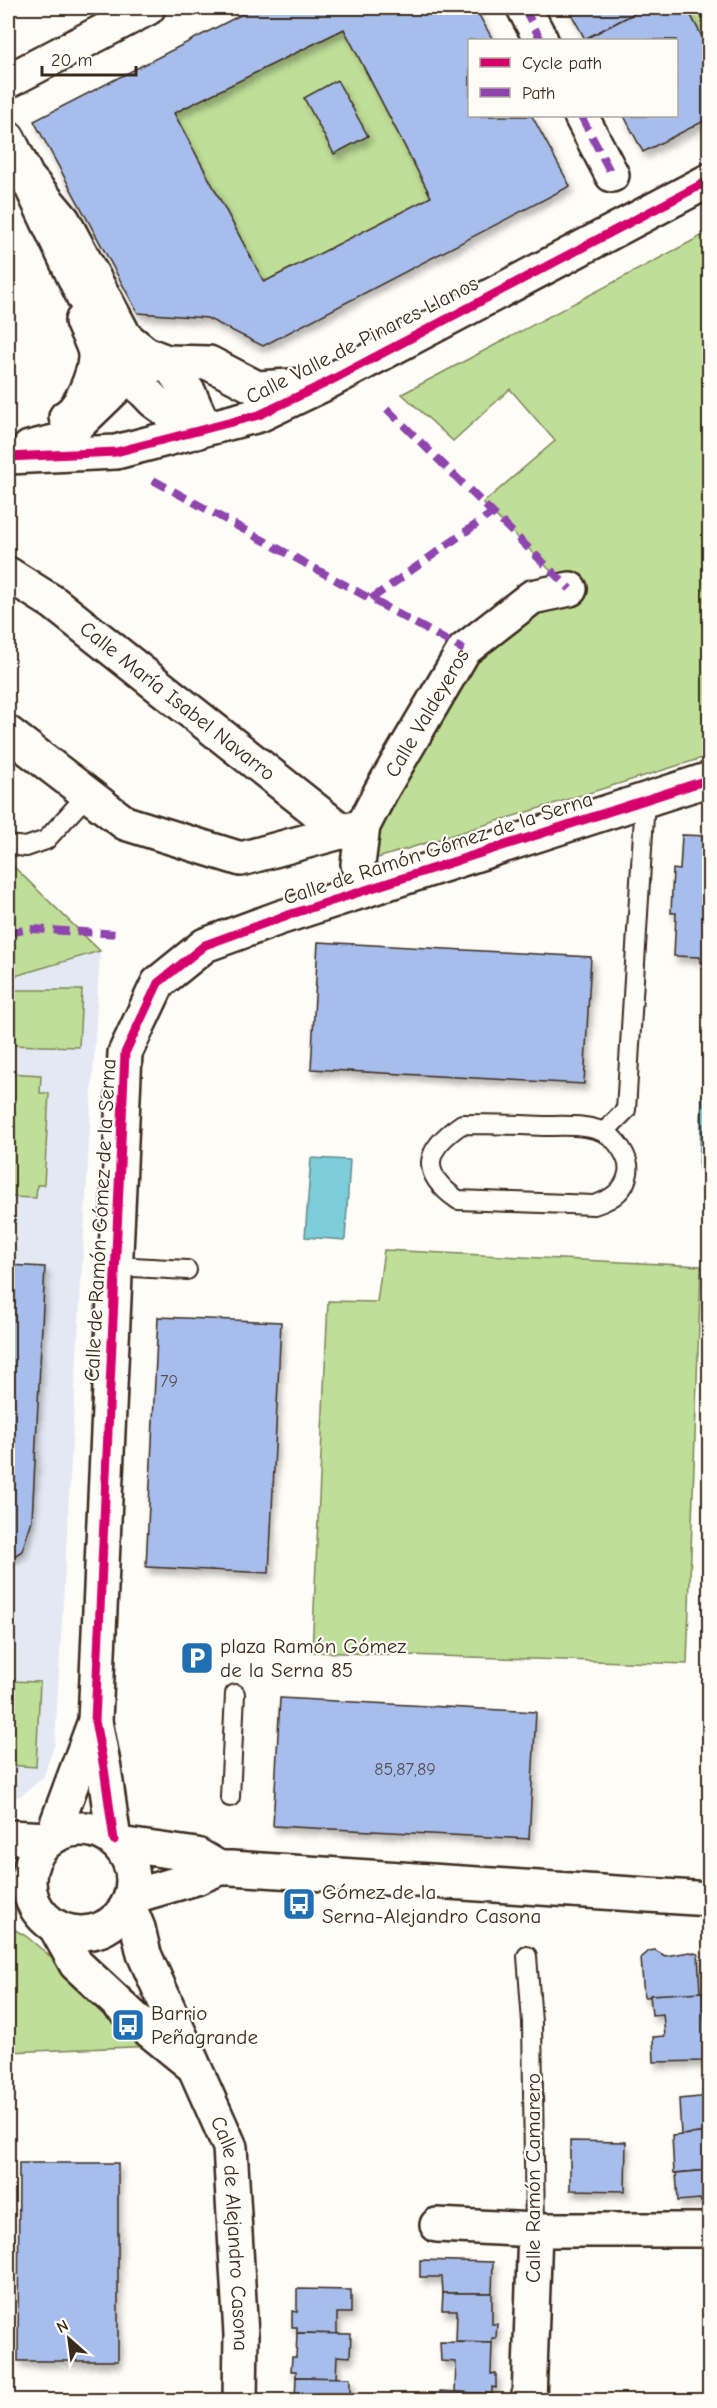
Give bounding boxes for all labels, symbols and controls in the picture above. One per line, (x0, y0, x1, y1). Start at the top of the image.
scale bar (42, 39, 136, 77)
legend (468, 39, 678, 117)
text: 20 m (51, 50, 92, 71)
text: Cycle path (522, 53, 602, 74)
text: Path (522, 83, 555, 104)
street label: Calle Valle de Pinares Llanos (242, 271, 482, 409)
street label: Calle María Isabel Navarro (75, 616, 280, 786)
street label: Calle Valdeyeros (380, 644, 474, 781)
street label: Calle de Ramón Gómez de la Serna (280, 787, 596, 909)
street label: Calle de Ramón Gómez de la Serna (80, 1058, 120, 1382)
house number: 79 (160, 1371, 178, 1392)
place label: plaza Ramón Gómez de la Serna 85 (220, 1634, 406, 1682)
parking icon: plaza Ramón Gómez de la Serna 85 (179, 1640, 215, 1676)
house number: 85,87,89 (374, 1759, 436, 1780)
place label: Gómez de la Serna-Alejandro Casona (322, 1880, 541, 1928)
bus stop icon: Gómez de la Serna-Alejandro Casona (281, 1886, 317, 1922)
place label: Barrio Peñagrande (151, 2001, 258, 2049)
bus stop icon: Barrio Peñagrande (110, 2007, 146, 2043)
street label: Calle Ramón Camarero (521, 2073, 545, 2283)
street label: Calle de Alejandro Casona (206, 2112, 253, 2352)
north arrow (39, 2309, 99, 2369)
text: N (54, 2316, 71, 2337)

